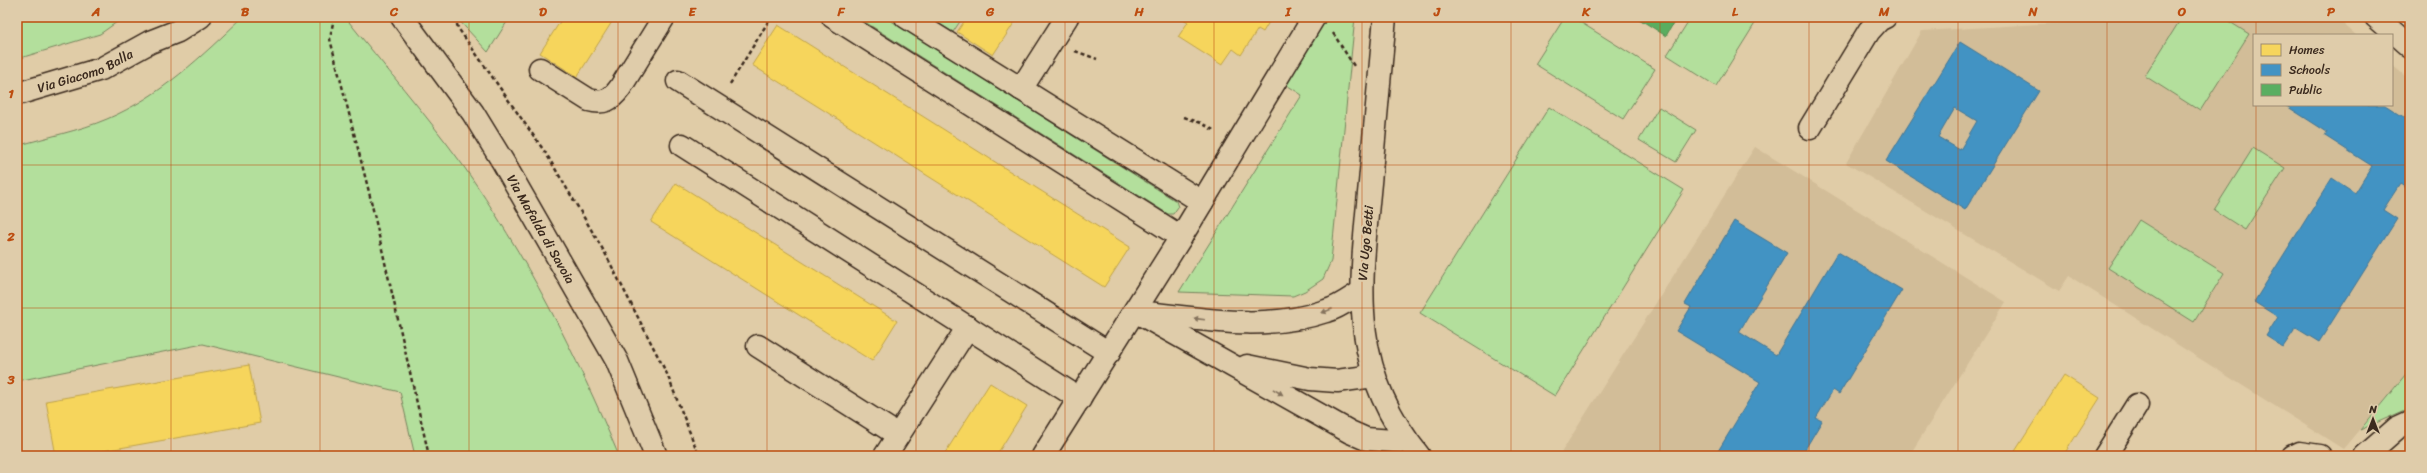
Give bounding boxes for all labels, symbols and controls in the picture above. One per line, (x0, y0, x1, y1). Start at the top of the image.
text: A (91, 0, 100, 23)
text: B (241, 0, 250, 23)
text: C (389, 0, 399, 23)
text: D (539, 0, 547, 23)
text: E (688, 0, 697, 23)
text: F (836, 0, 845, 23)
text: G (985, 0, 995, 23)
text: H (1133, 0, 1144, 23)
text: I (1284, 0, 1292, 23)
text: J (1433, 0, 1441, 23)
text: K (1581, 0, 1591, 23)
text: L (1732, 0, 1739, 23)
text: M (1878, 0, 1890, 23)
text: N (2027, 0, 2038, 23)
text: O (2177, 0, 2187, 23)
text: P (2327, 0, 2335, 23)
legend (2253, 34, 2393, 106)
text: Homes (2289, 39, 2325, 61)
street label: Via Giacomo Balla (34, 42, 138, 99)
text: Schools (2289, 59, 2330, 81)
text: Public (2289, 79, 2322, 101)
text: 1 (8, 82, 14, 105)
street label: Via Mafalda di Savoia (500, 170, 582, 289)
street label: Via Ugo Betti (1351, 204, 1380, 282)
text: 2 (6, 225, 15, 248)
one-way arrow (1320, 308, 1332, 314)
one-way arrow (1193, 316, 1205, 322)
text: 3 (6, 368, 15, 391)
one-way arrow (1273, 388, 1283, 396)
north arrow (2353, 399, 2393, 439)
text: N (2368, 400, 2377, 419)

